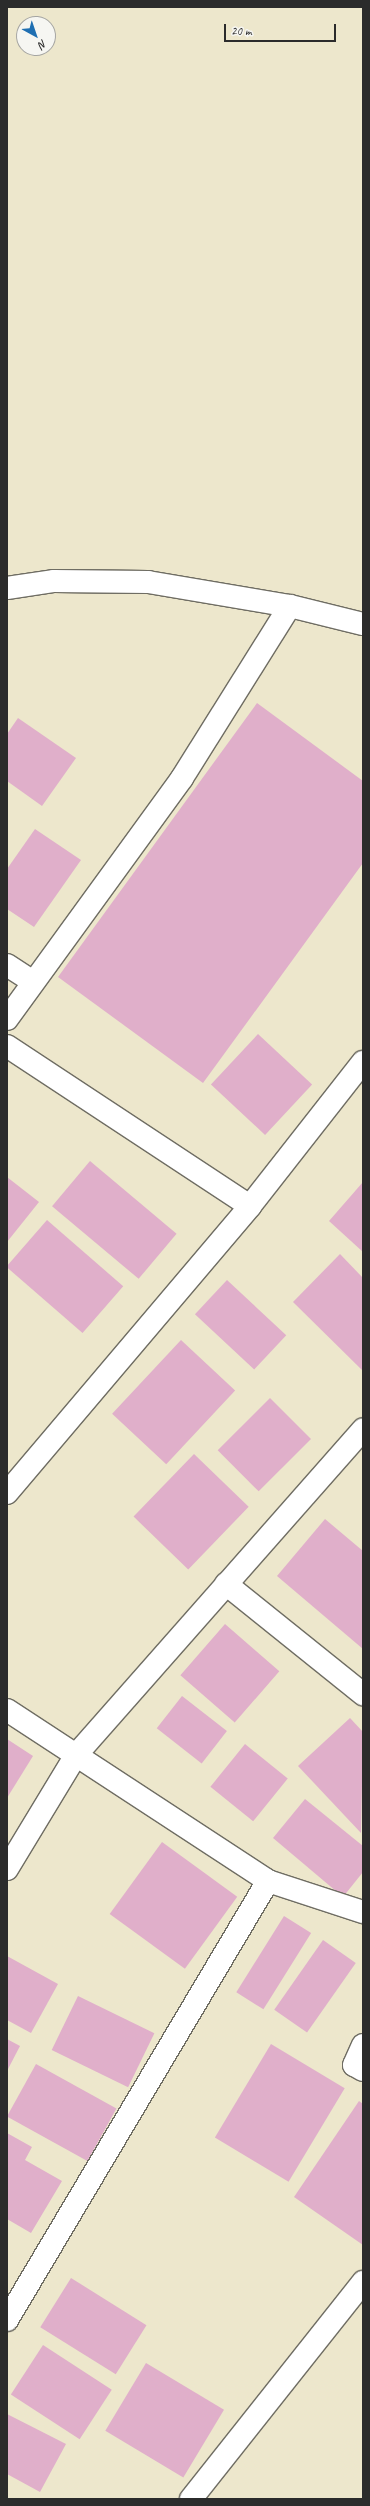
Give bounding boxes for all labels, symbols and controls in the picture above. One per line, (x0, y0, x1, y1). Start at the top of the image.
north arrow (16, 16, 56, 56)
scale bar (226, 16, 338, 42)
text: 20 m (231, 23, 251, 39)
text: N (36, 37, 50, 52)

